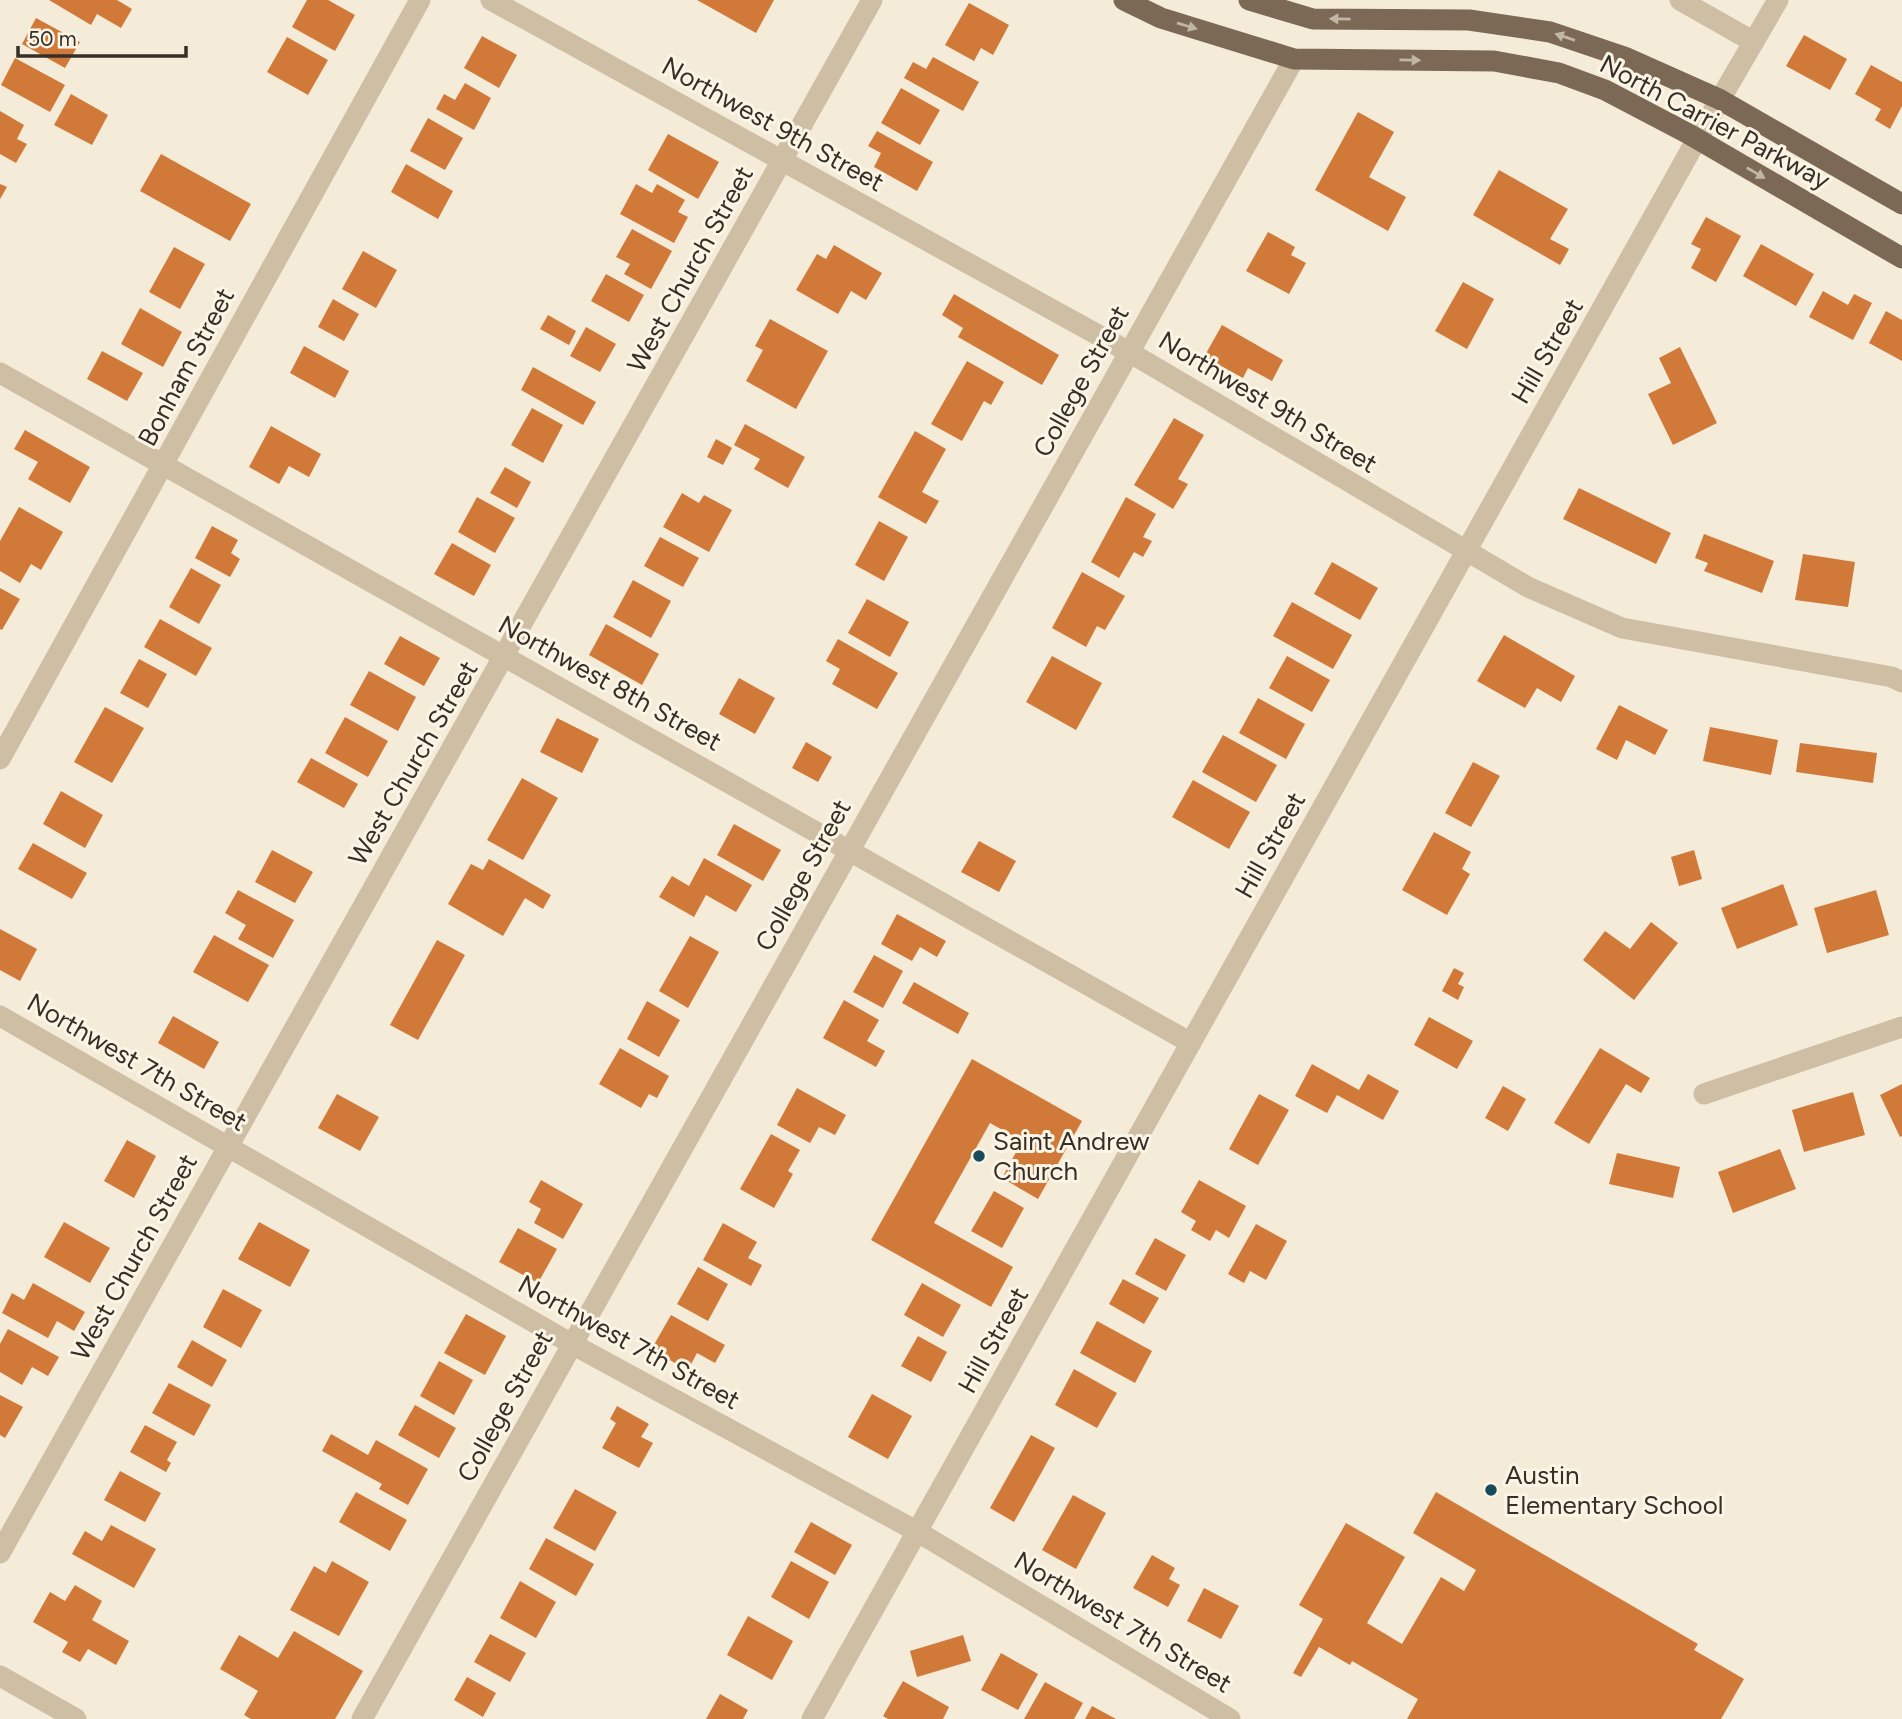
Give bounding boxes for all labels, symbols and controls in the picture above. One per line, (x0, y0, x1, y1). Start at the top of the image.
one-way arrow (1328, 13, 1350, 25)
scale bar (18, 14, 186, 58)
one-way arrow (1177, 21, 1198, 31)
text: 50 m (28, 26, 77, 51)
one-way arrow (1555, 31, 1576, 42)
street label: North Carrier Parkway (1594, 48, 1836, 196)
street label: Northwest 9th Street (656, 50, 890, 198)
one-way arrow (1399, 54, 1421, 66)
street label: West Church Street (620, 160, 760, 378)
one-way arrow (1746, 167, 1765, 179)
street label: Bonham Street (131, 282, 241, 452)
street label: Hill Street (1504, 293, 1590, 409)
street label: College Street (1026, 300, 1136, 462)
street label: Northwest 9th Street (1153, 324, 1383, 480)
street label: Northwest 8th Street (493, 608, 727, 758)
street label: West Church Street (341, 655, 485, 871)
street label: Hill Street (1228, 786, 1312, 904)
street label: College Street (748, 794, 858, 956)
street label: Northwest 7th Street (21, 986, 253, 1138)
place label: Saint Andrew Church (993, 1125, 1150, 1187)
street label: West Church Street (64, 1148, 204, 1366)
marker: Saint Andrew Church (971, 1148, 987, 1164)
street label: Northwest 7th Street (513, 1268, 745, 1416)
street label: Hill Street (951, 1281, 1035, 1399)
street label: College Street (450, 1325, 560, 1487)
place label: Austin Elementary School (1505, 1459, 1723, 1521)
marker: Austin Elementary School (1483, 1482, 1499, 1498)
street label: Northwest 7th Street (1008, 1544, 1238, 1700)

